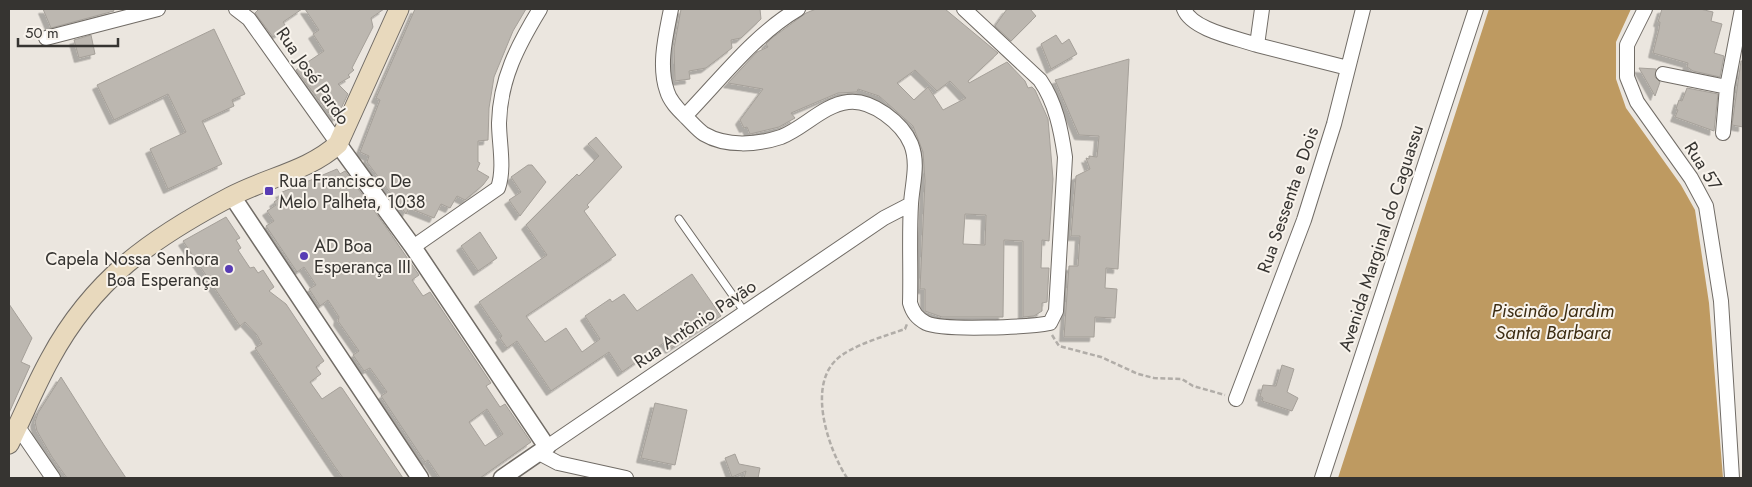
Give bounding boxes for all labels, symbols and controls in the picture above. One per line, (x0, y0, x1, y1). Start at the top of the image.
scale bar (18, 15, 118, 47)
text: 50 m (25, 22, 59, 44)
street label: Rua José Pardo (270, 22, 356, 130)
street label: Avenida Marginal do Caguassu (1332, 121, 1430, 355)
street label: Rua Sessenta e Dois (1251, 123, 1325, 277)
street label: Rua 57 (1678, 137, 1728, 196)
place label: Rua Francisco De Melo Palheta, 1038 (279, 168, 426, 215)
marker: Rua Francisco De Melo Palheta, 1038 (263, 185, 275, 197)
place label: AD Boa Esperança III (314, 233, 411, 280)
place label: Capela Nossa Senhora Boa Esperança (45, 246, 219, 293)
marker: AD Boa Esperança III (298, 250, 310, 262)
marker: Capela Nossa Senhora Boa Esperança (223, 263, 235, 275)
street label: Rua Antônio Pavão (629, 273, 762, 375)
water label: Piscinão Jardim Santa Barbara (1492, 297, 1614, 346)

